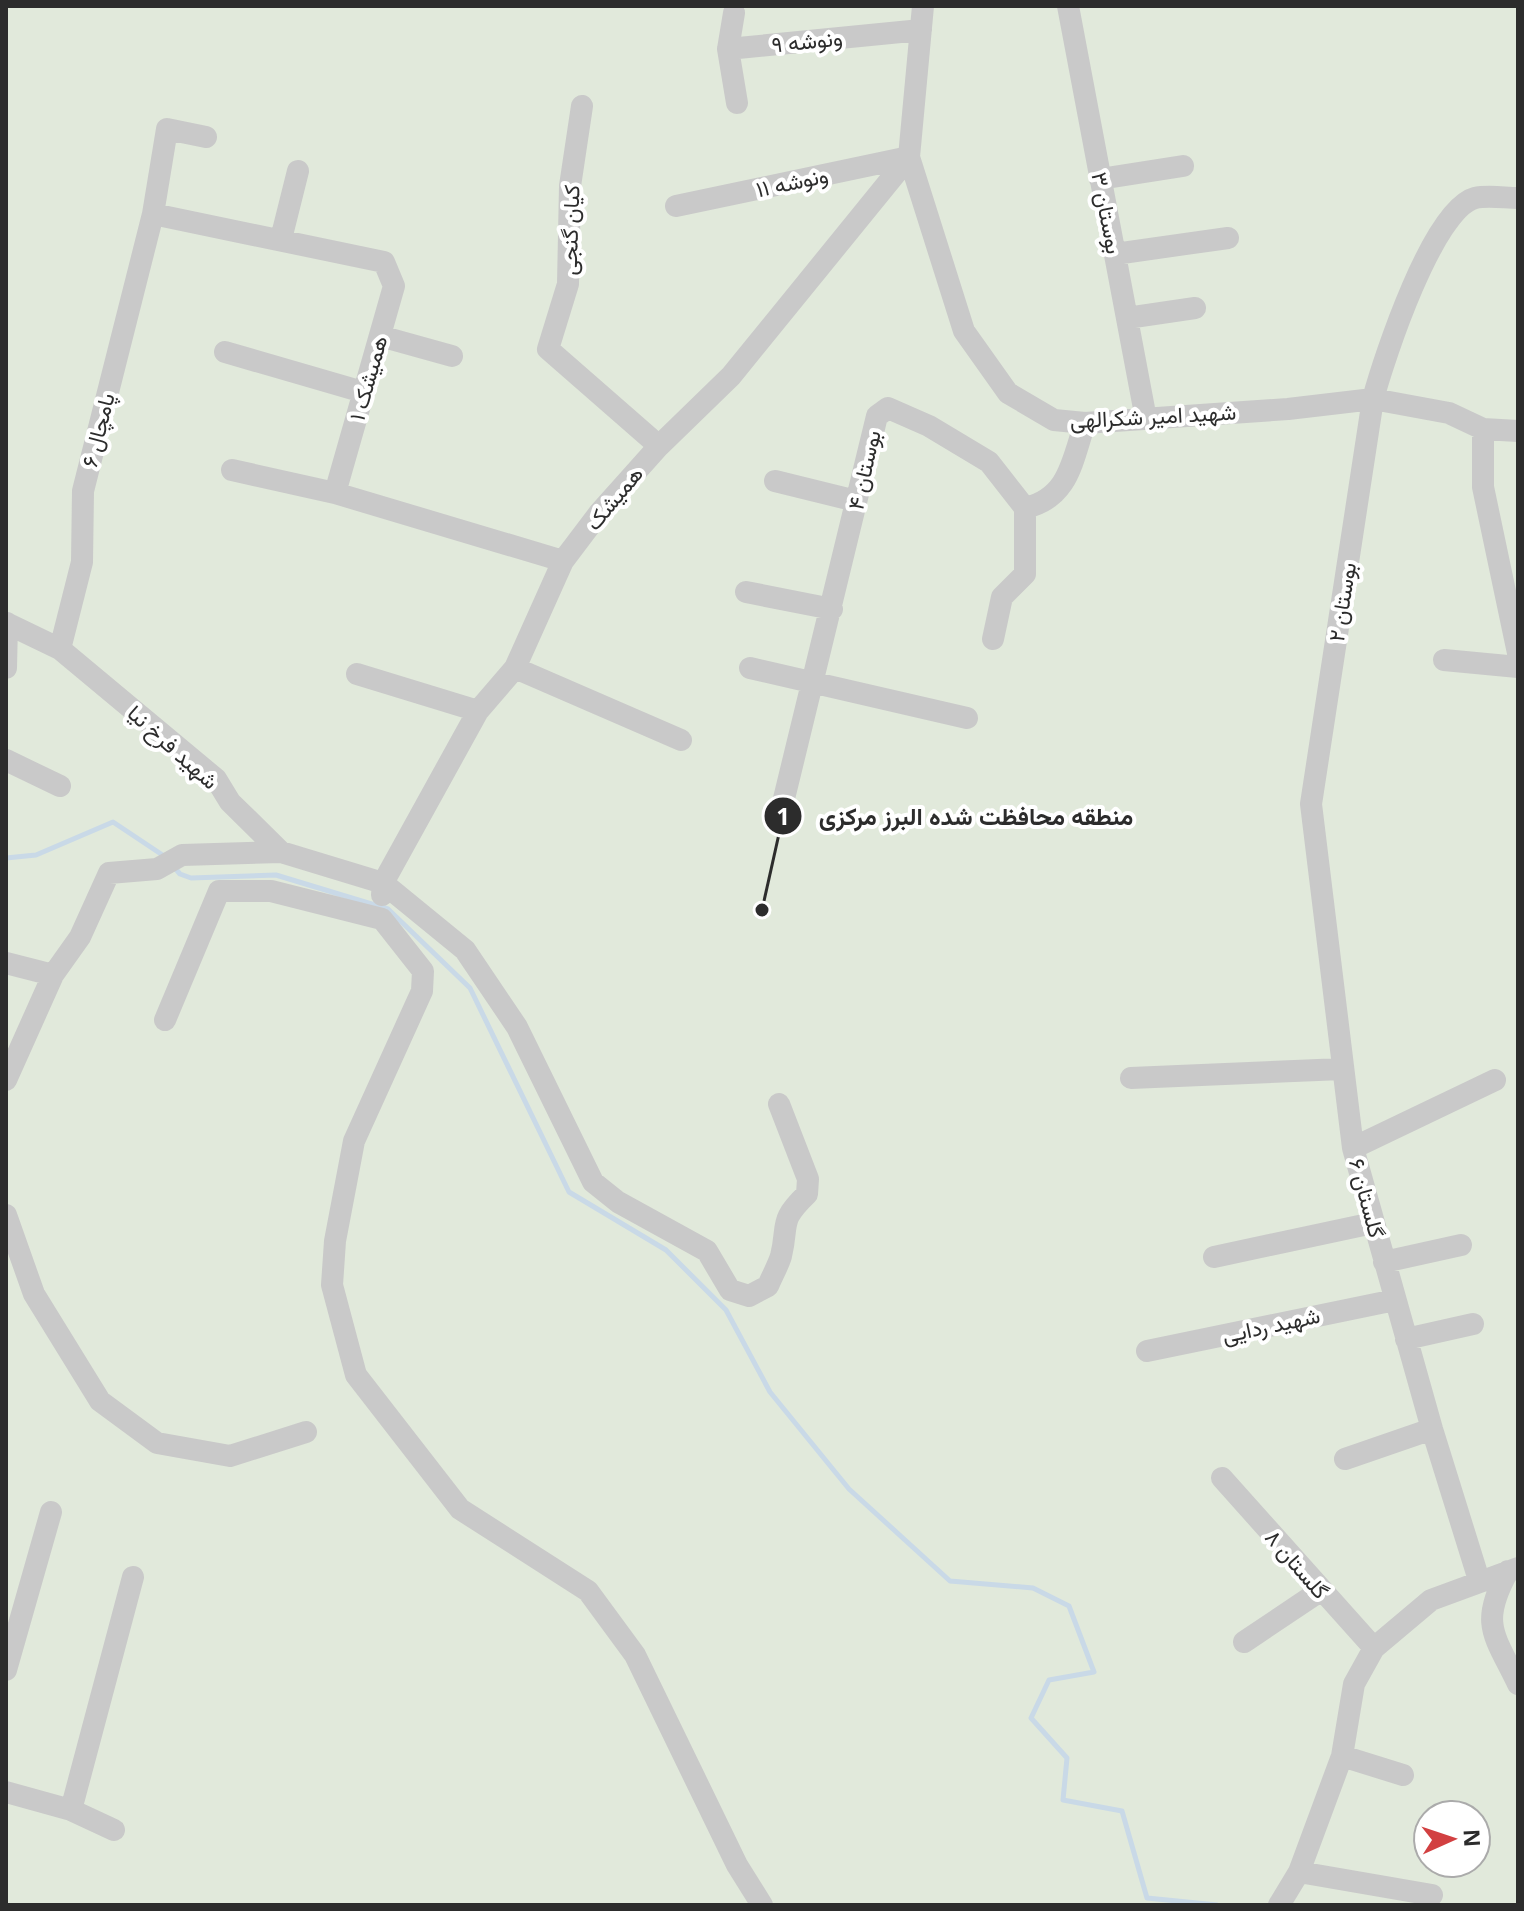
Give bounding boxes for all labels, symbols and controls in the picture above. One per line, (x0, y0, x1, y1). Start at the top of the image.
street label: ونوشه ۹ (770, 21, 844, 59)
street label: ونوشه ۱۱ (753, 159, 831, 203)
street label: بوستان ۳ (1085, 169, 1131, 256)
street label: کیان گنجی (552, 184, 586, 276)
street label: همیشک ۱ (341, 332, 393, 424)
street label: پامچال ۶ (73, 389, 122, 470)
street label: شهید امیر شکرالهی (1069, 396, 1237, 434)
street label: بوستان ۴ (839, 427, 887, 513)
street label: همیشک (578, 459, 649, 536)
street label: بوستان ۲ (1320, 560, 1362, 644)
street label: شهید فرخ نیا (121, 697, 226, 796)
callout: منطقه محافظت شده البرز مرکزی (763, 792, 1150, 840)
text: 1 (776, 799, 790, 832)
text: منطقه محافظت شده البرز مرکزی (819, 799, 1133, 832)
street label: گلستان ۶ (1343, 1155, 1393, 1241)
street label: شهید ردایی (1219, 1299, 1322, 1349)
street label: گلستان ۸ (1259, 1522, 1336, 1605)
north arrow (1412, 1799, 1492, 1879)
text: N (1458, 1828, 1488, 1848)

